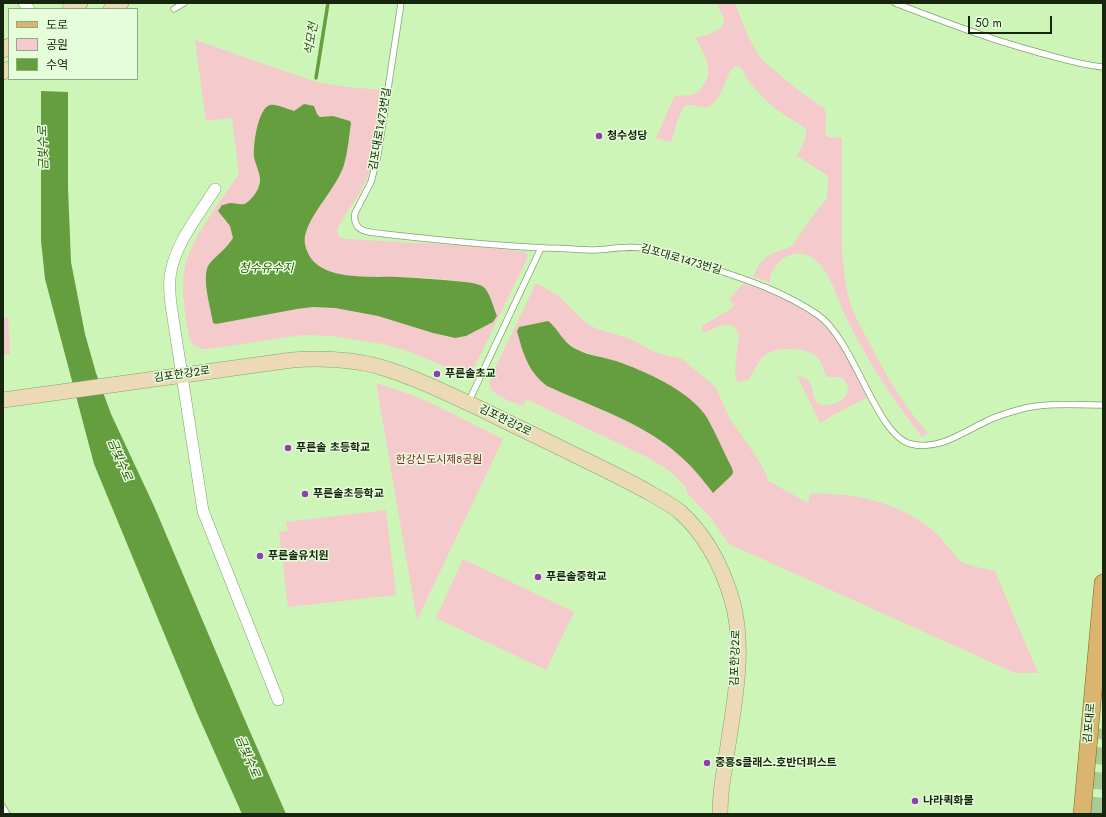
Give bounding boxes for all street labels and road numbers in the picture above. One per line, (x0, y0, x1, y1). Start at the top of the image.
street label: 김포대로1473번길 (367, 87, 395, 171)
street label: 김포대로1473번길 (639, 242, 723, 278)
street label: 김포한강2로 (153, 365, 211, 385)
street label: 김포한강2로 (477, 403, 533, 439)
street label: 김포한강2로 (728, 629, 744, 687)
street label: 김포대로 (1082, 702, 1098, 744)

